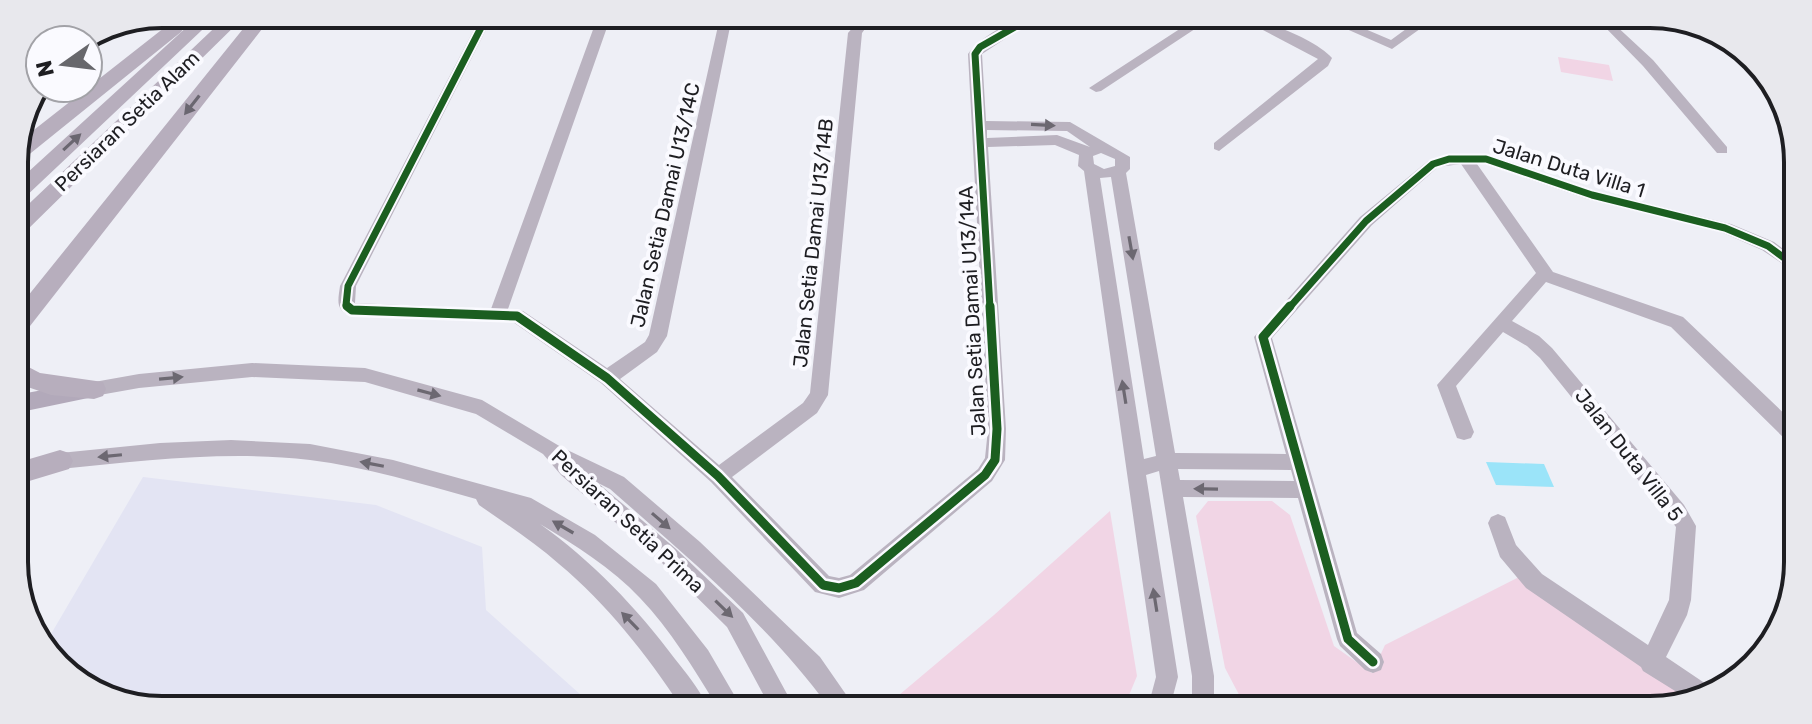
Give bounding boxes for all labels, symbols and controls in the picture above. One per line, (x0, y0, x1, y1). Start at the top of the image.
north arrow (24, 24, 104, 104)
street label: Persiaran Setia Alam (50, 46, 204, 196)
text: N (30, 58, 60, 80)
street label: Jalan Setia Damai U13/14C (625, 80, 705, 330)
one-way arrow (185, 94, 201, 115)
street label: Jalan Setia Damai U13/14B (788, 117, 838, 369)
one-way arrow (1031, 119, 1056, 132)
one-way arrow (62, 133, 81, 151)
street label: Jalan Duta Villa 1 (1490, 133, 1648, 203)
street label: Jalan Setia Damai U13/14A (953, 185, 991, 437)
one-way arrow (1125, 236, 1137, 261)
one-way arrow (159, 371, 184, 384)
one-way arrow (1117, 379, 1130, 404)
street label: Jalan Duta Villa 5 (1570, 384, 1688, 526)
one-way arrow (417, 387, 441, 400)
street label: Persiaran Setia Prima (547, 444, 709, 598)
one-way arrow (97, 449, 122, 462)
one-way arrow (359, 457, 384, 469)
one-way arrow (1193, 483, 1218, 495)
one-way arrow (651, 512, 671, 530)
one-way arrow (552, 520, 575, 534)
one-way arrow (1148, 587, 1161, 612)
one-way arrow (714, 600, 733, 618)
one-way arrow (621, 612, 640, 631)

